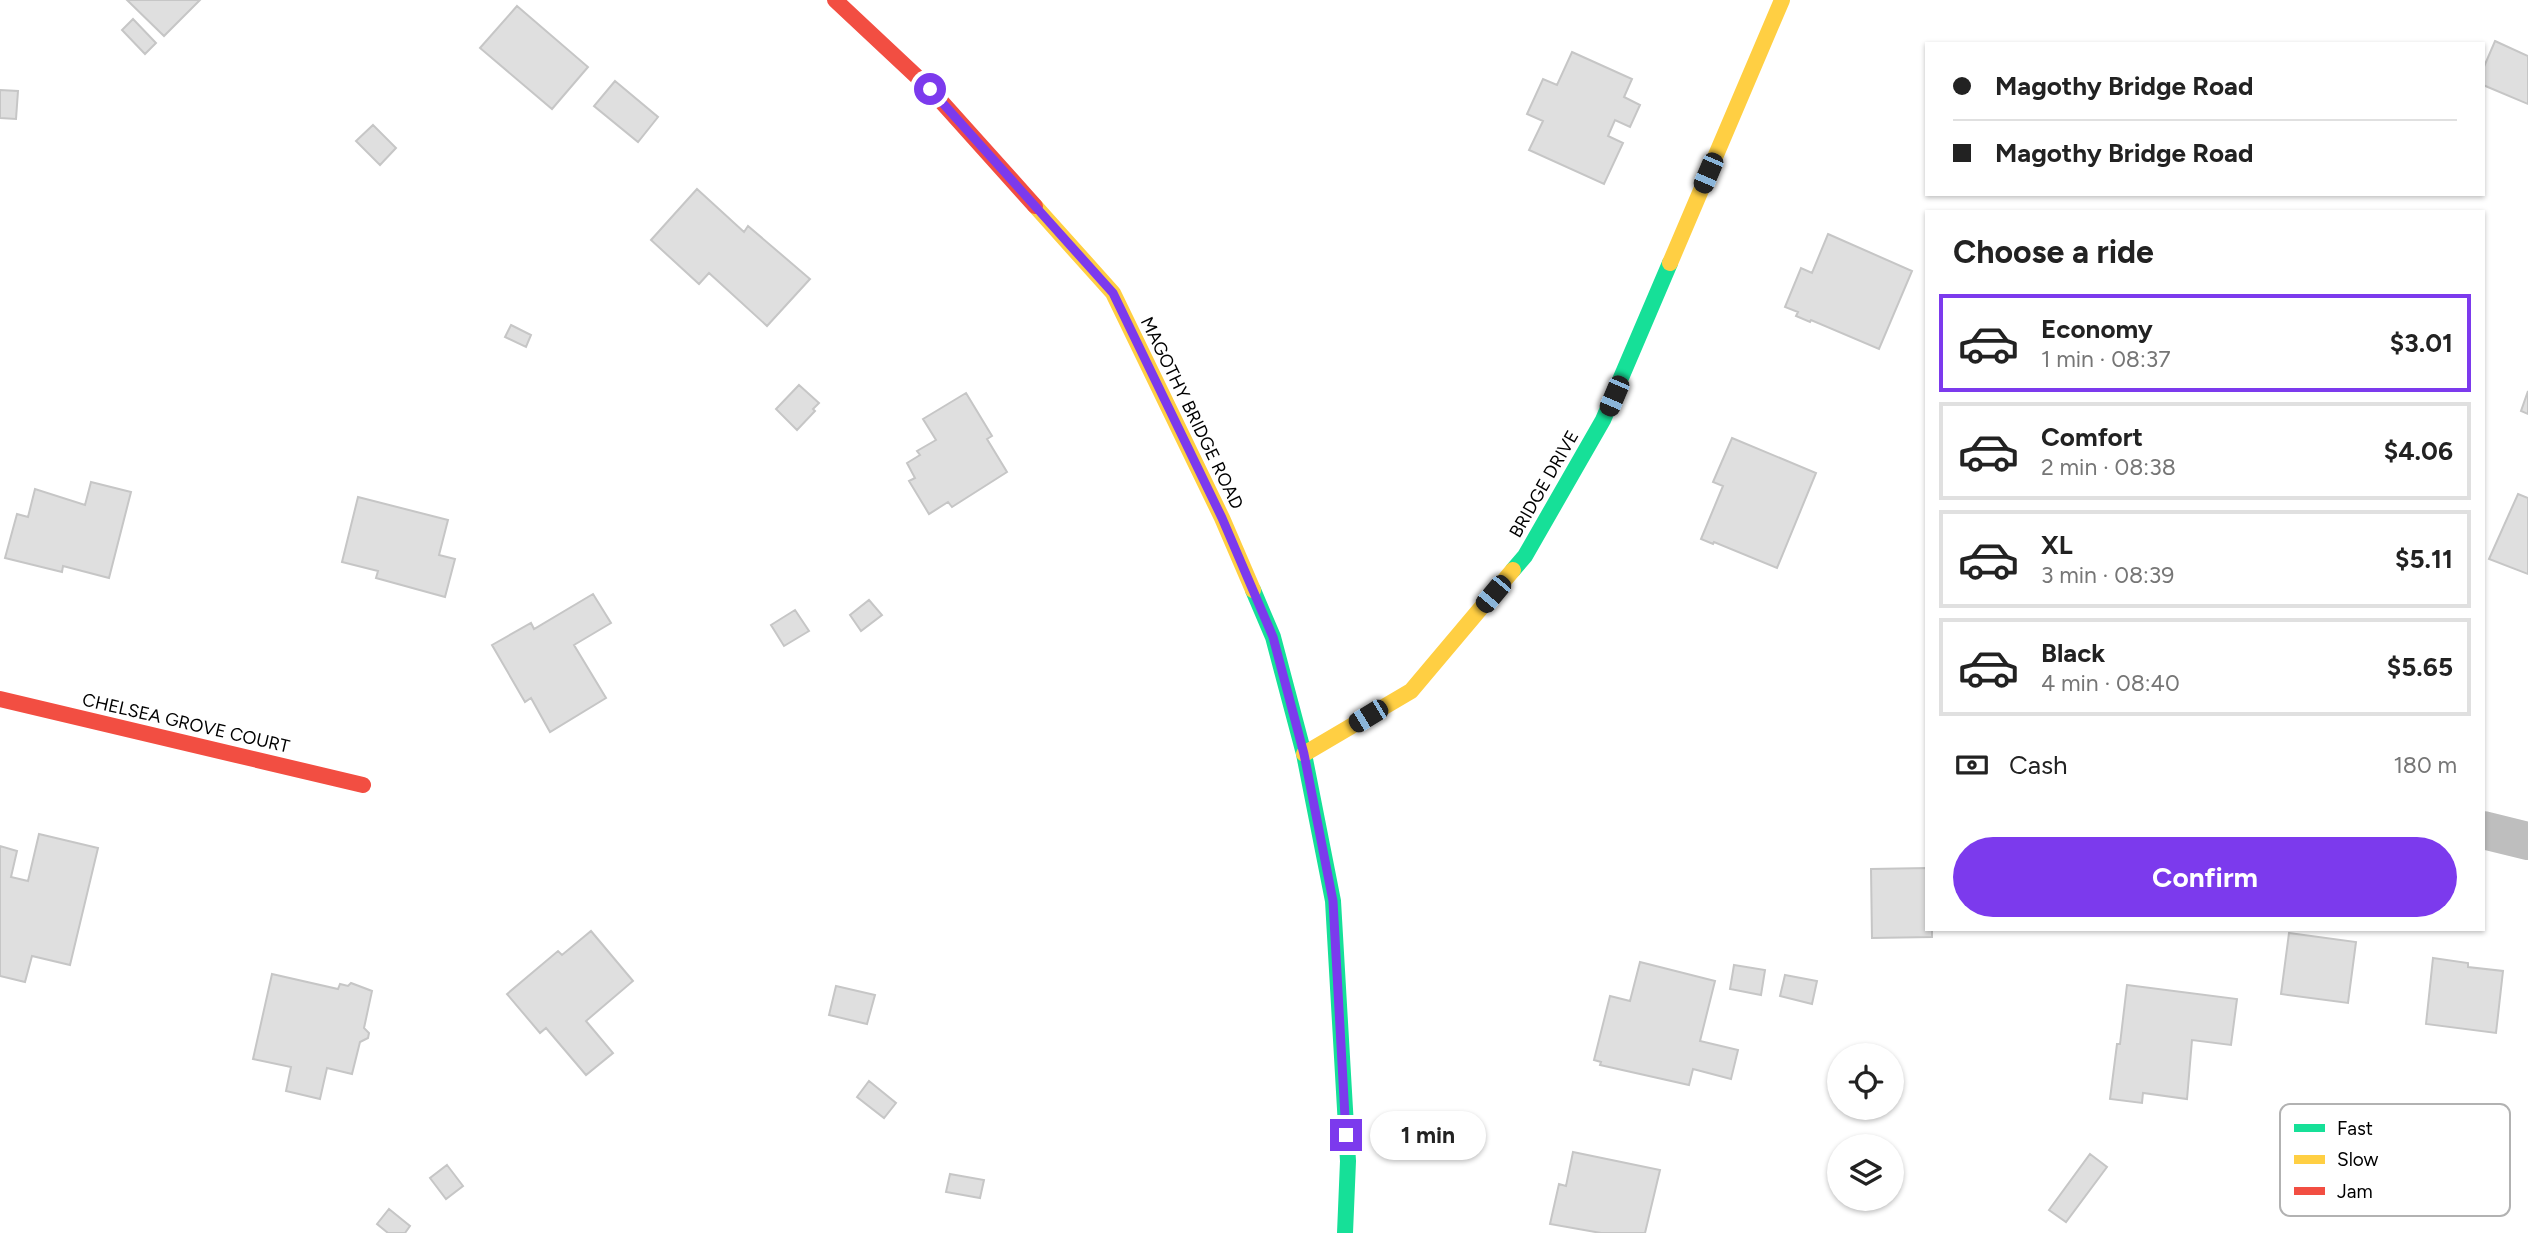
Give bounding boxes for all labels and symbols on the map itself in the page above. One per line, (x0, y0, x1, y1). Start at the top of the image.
route start (914, 73, 946, 105)
car (1691, 150, 1726, 196)
street label: MAGOTHY BRIDGE ROAD (1136, 313, 1248, 513)
car (1597, 373, 1632, 419)
street label: BRIDGE DRIVE (1504, 427, 1584, 541)
car (1472, 571, 1515, 617)
street label: CHELSEA GROVE COURT (80, 688, 292, 758)
car (1345, 696, 1392, 736)
legend (2280, 1104, 2510, 1216)
callout: 1 min (1370, 1110, 1486, 1160)
text: Fast (2337, 1117, 2373, 1140)
route end (1330, 1119, 1362, 1151)
text: Slow (2337, 1148, 2379, 1171)
text: Jam (2337, 1180, 2373, 1203)

